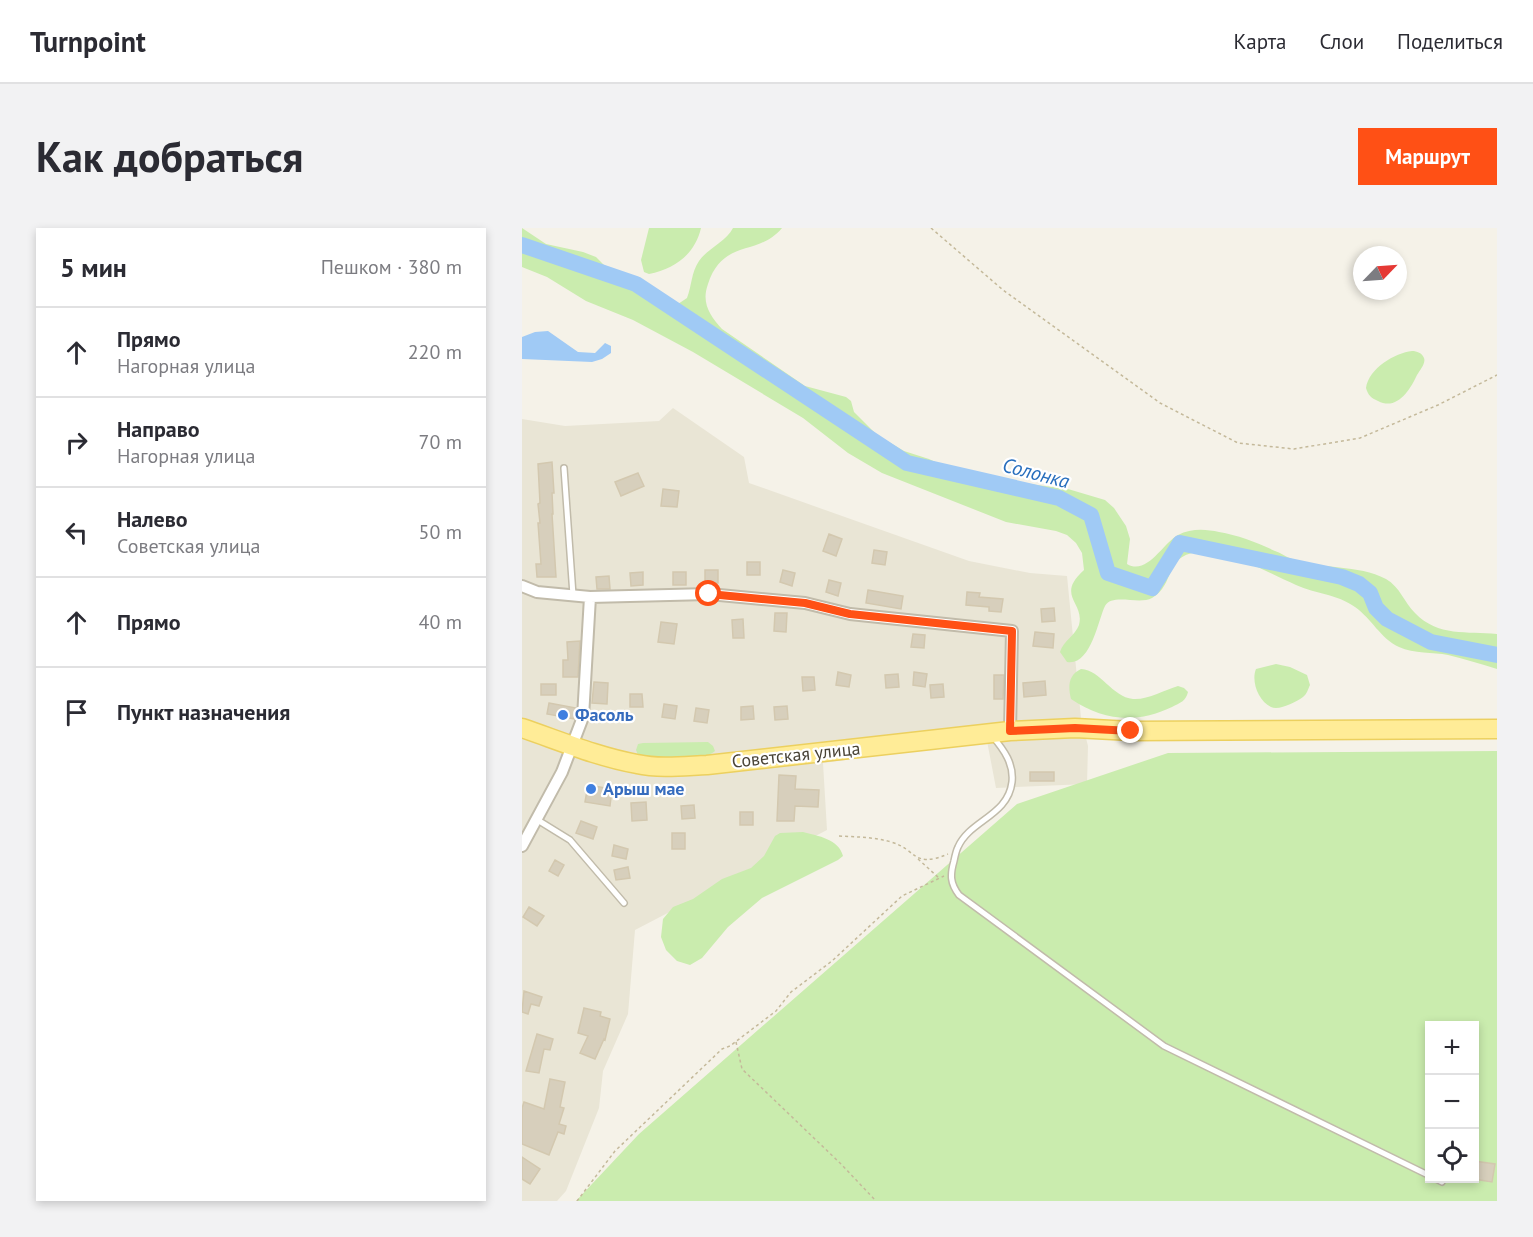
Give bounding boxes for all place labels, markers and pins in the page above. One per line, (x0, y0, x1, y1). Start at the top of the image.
place label: Фасоль (575, 703, 634, 726)
marker: Фасоль (556, 708, 570, 722)
place label: Арыш мае (603, 777, 684, 800)
marker: Арыш мае (584, 782, 598, 796)

